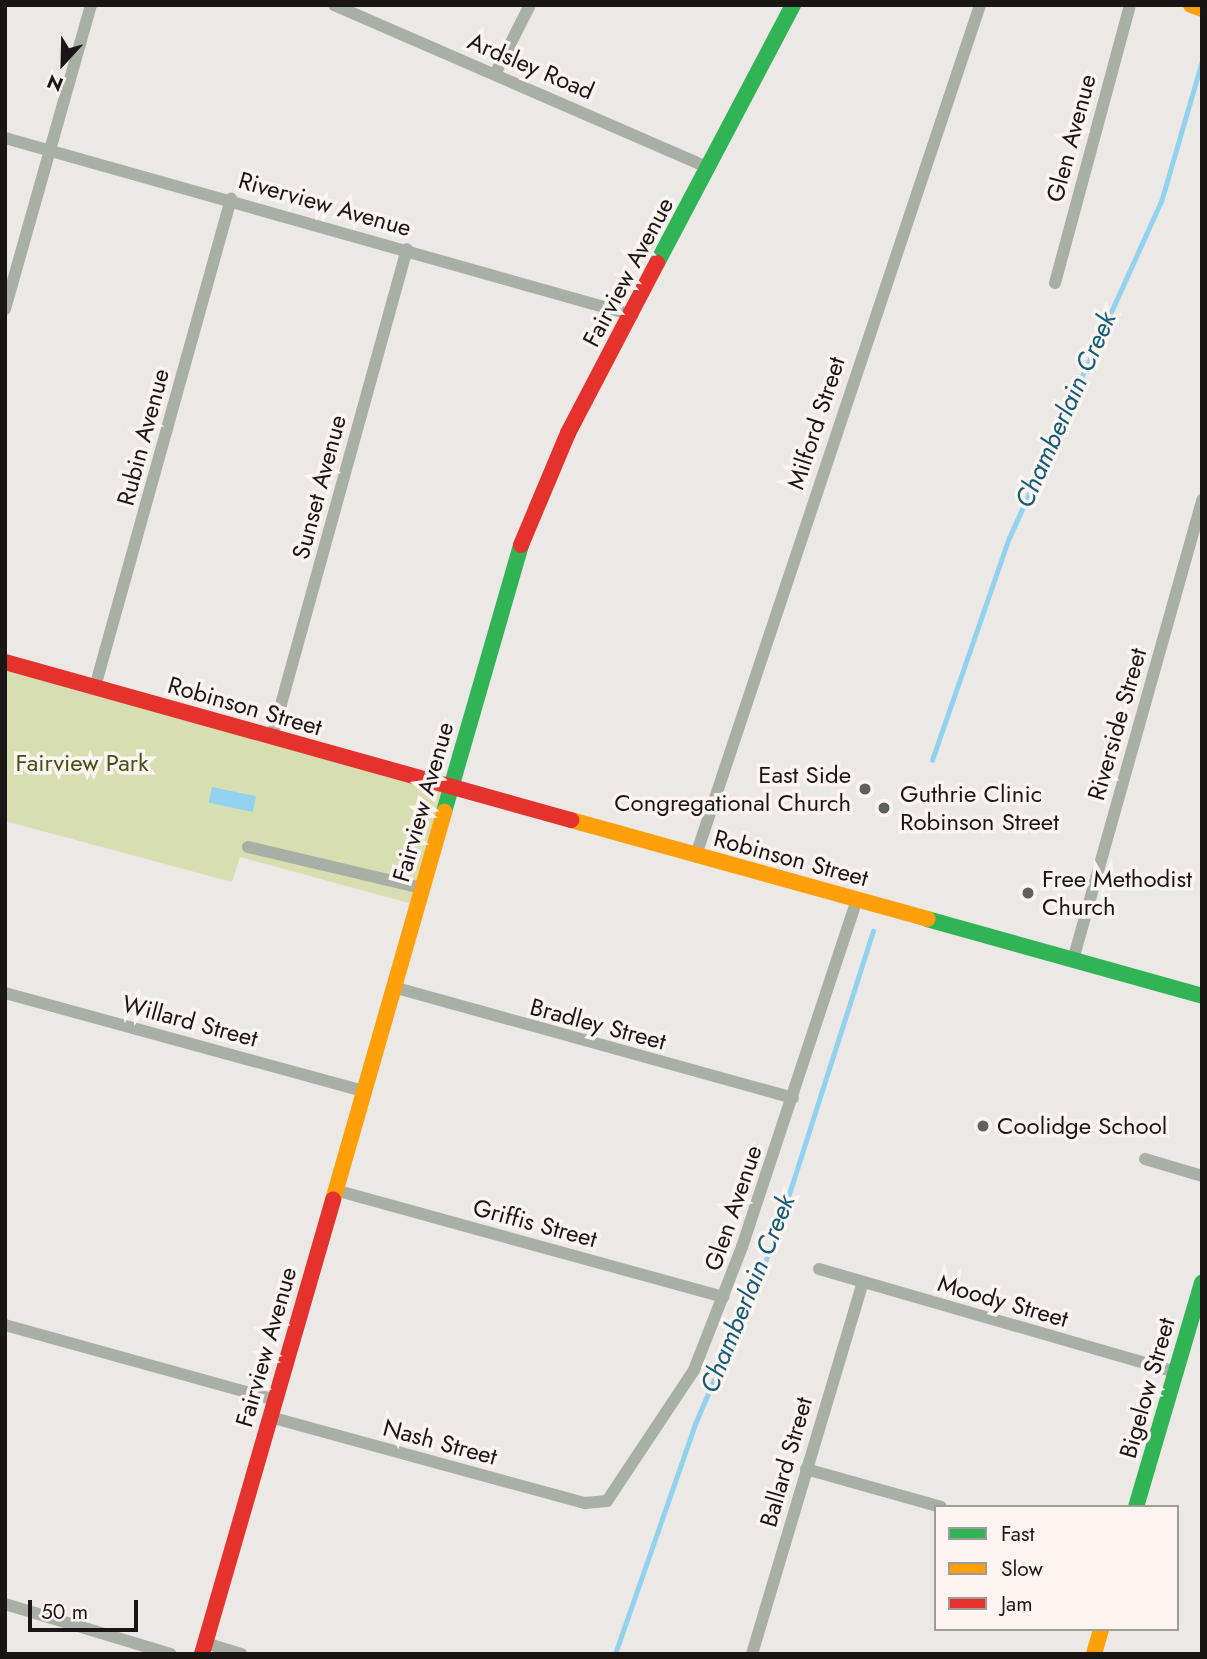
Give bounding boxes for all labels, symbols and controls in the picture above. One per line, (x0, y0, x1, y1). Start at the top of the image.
street label: Ardsley Road (463, 26, 599, 106)
north arrow (28, 28, 98, 98)
text: N (43, 68, 67, 98)
street label: Glen Avenue (1040, 71, 1102, 205)
street label: Riverview Avenue (235, 166, 415, 242)
street label: Fairview Avenue (577, 192, 679, 352)
water label: Chamberlain Creek (1009, 307, 1123, 513)
street label: Milford Street (781, 353, 851, 493)
street label: Rubin Avenue (111, 365, 175, 509)
street label: Sunset Avenue (286, 412, 352, 562)
street label: Riverside Street (1082, 645, 1152, 803)
street label: Robinson Street (165, 670, 325, 742)
street label: Fairview Avenue (386, 719, 460, 885)
park label: Fairview Park (15, 749, 149, 777)
place label: East Side Congregational Church (614, 761, 851, 817)
place label: Guthrie Clinic Robinson Street (900, 780, 1059, 836)
marker: East Side Congregational Church (857, 781, 873, 797)
marker: Guthrie Clinic Robinson Street (874, 798, 894, 818)
street label: Robinson Street (711, 824, 871, 892)
place label: Free Methodist Church (1042, 865, 1192, 921)
marker: Free Methodist Church (1020, 885, 1036, 901)
street label: Willard Street (119, 989, 261, 1053)
street label: Bradley Street (527, 992, 669, 1056)
place label: Coolidge School (997, 1112, 1167, 1140)
marker: Coolidge School (975, 1118, 991, 1134)
street label: Glen Avenue (698, 1141, 768, 1275)
water label: Chamberlain Creek (694, 1190, 802, 1398)
street label: Griffis Street (470, 1193, 600, 1253)
street label: Fairview Avenue (229, 1264, 303, 1430)
street label: Moody Street (934, 1269, 1072, 1333)
street label: Bigelow Street (1113, 1314, 1181, 1462)
street label: Ballard Street (754, 1394, 818, 1530)
street label: Nash Street (380, 1413, 500, 1471)
legend (934, 1505, 1179, 1631)
text: Fast (1001, 1519, 1034, 1549)
text: Slow (1001, 1554, 1043, 1584)
scale bar (32, 1586, 142, 1630)
text: Jam (1001, 1589, 1033, 1619)
text: 50 m (41, 1597, 88, 1627)

